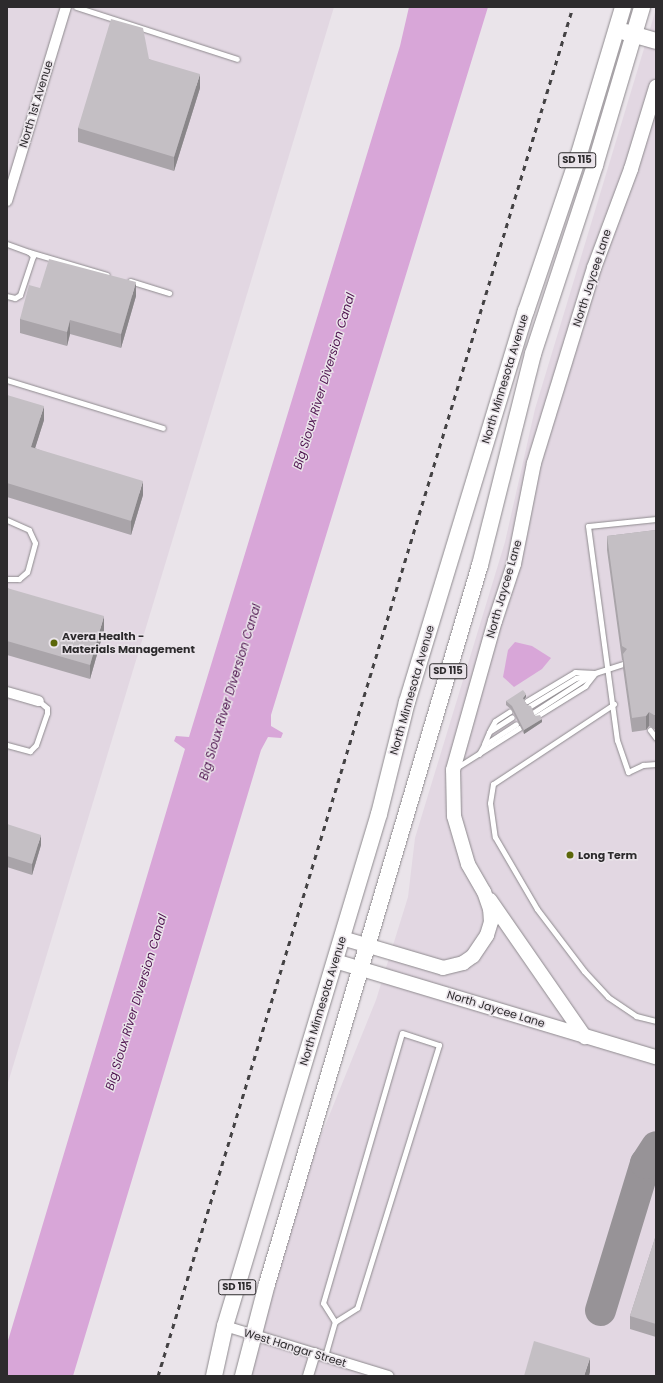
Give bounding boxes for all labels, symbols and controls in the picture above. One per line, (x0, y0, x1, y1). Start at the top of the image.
street label: North 1st Avenue (16, 59, 56, 149)
road number: SD 115 (558, 152, 596, 168)
street label: North Jaycee Lane (570, 228, 614, 328)
water label: Big Sioux River Diversion Canal (290, 291, 358, 471)
street label: North Minnesota Avenue (479, 313, 531, 445)
street label: North Jaycee Lane (484, 538, 524, 640)
water label: Big Sioux River Diversion Canal (196, 602, 264, 782)
street label: North Minnesota Avenue (387, 624, 437, 756)
place label: Avera Health - Materials Management (62, 630, 195, 656)
marker: Avera Health - Materials Management (49, 638, 59, 648)
road number: SD 115 (429, 663, 467, 679)
place label: Long Term (578, 848, 637, 862)
marker: Long Term (565, 850, 575, 860)
water label: Big Sioux River Diversion Canal (102, 912, 170, 1092)
street label: North Minnesota Avenue (297, 935, 349, 1067)
street label: North Jaycee Lane (445, 988, 547, 1030)
road number: SD 115 (218, 1279, 256, 1295)
street label: West Hangar Street (242, 1326, 348, 1370)

